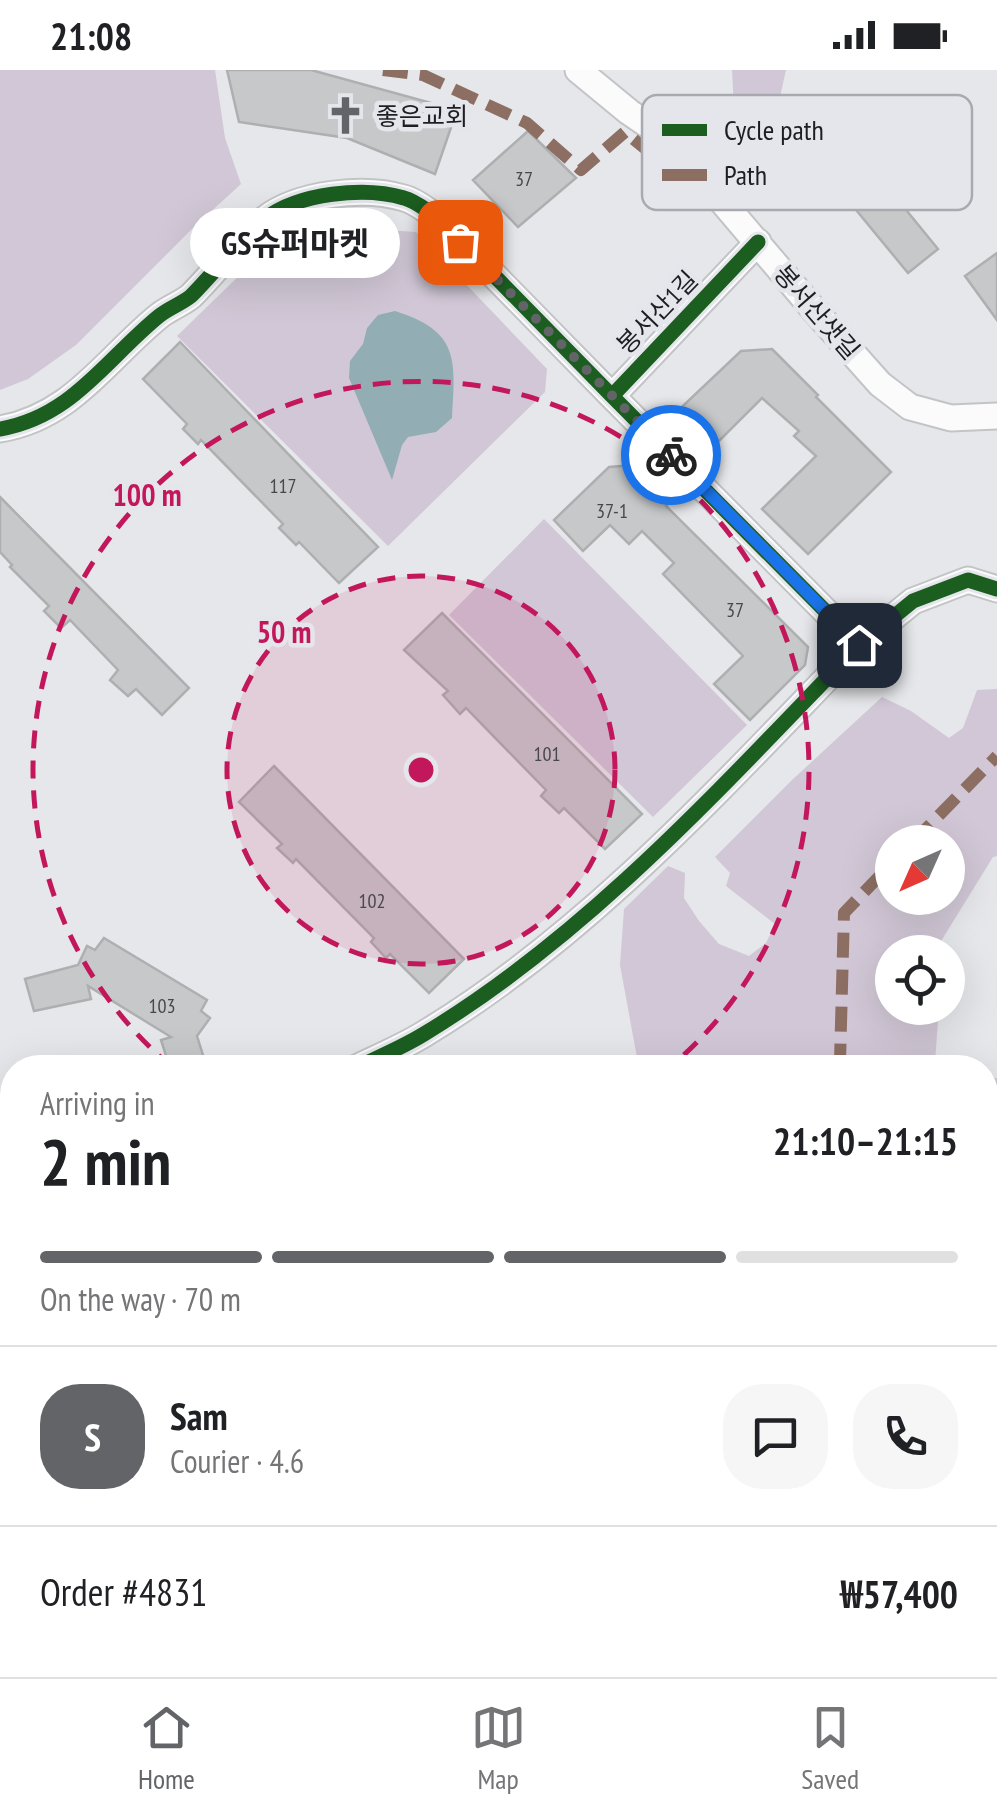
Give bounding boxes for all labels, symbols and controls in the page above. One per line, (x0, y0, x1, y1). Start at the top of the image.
text: 21:08 (50, 11, 132, 60)
church icon: 좋은교회 (325, 95, 367, 137)
legend (642, 95, 972, 210)
place label: 좋은교회 (376, 100, 468, 132)
text: Cycle path (724, 111, 824, 148)
text: Path (724, 156, 767, 193)
house number: 37 (515, 166, 533, 192)
pin (418, 200, 503, 285)
callout: GS슈퍼마켓 (190, 207, 400, 277)
icon: bag (433, 215, 488, 270)
text: GS슈퍼마켓 (221, 222, 369, 264)
street label: 봉서산샛길 (767, 258, 867, 366)
street label: 봉서산1길 (610, 264, 704, 360)
courier (621, 405, 721, 505)
icon: bike (644, 428, 699, 483)
house number: 117 (270, 473, 297, 499)
text: 100 m (112, 475, 182, 514)
house number: 37-1 (596, 498, 628, 524)
house number: 37 (726, 597, 744, 623)
pin (817, 603, 902, 688)
text: 50 m (257, 612, 311, 651)
icon: home (832, 618, 887, 673)
house number: 101 (534, 741, 561, 767)
centre of rings (403, 752, 439, 788)
north arrow (875, 825, 965, 915)
map controls (875, 825, 965, 1025)
house number: 102 (359, 888, 386, 914)
button: locate (875, 935, 965, 1025)
house number: 103 (149, 993, 176, 1019)
text: Arriving in (40, 1082, 155, 1124)
text: 21:10–21:15 (773, 1116, 958, 1165)
text: 2 min (40, 1119, 171, 1203)
text: On the way · 70 m (40, 1278, 241, 1320)
button: chat (723, 1384, 828, 1489)
button: phone (853, 1384, 958, 1489)
text: Sam (170, 1391, 228, 1440)
text: S (84, 1412, 101, 1461)
text: Courier · 4.6 (170, 1440, 304, 1482)
text: Order #4831 (40, 1567, 207, 1616)
text: ₩57,400 (840, 1569, 958, 1618)
tab: Home (138, 1700, 195, 1797)
tab: Map (471, 1700, 526, 1797)
tab: Saved (801, 1700, 859, 1797)

